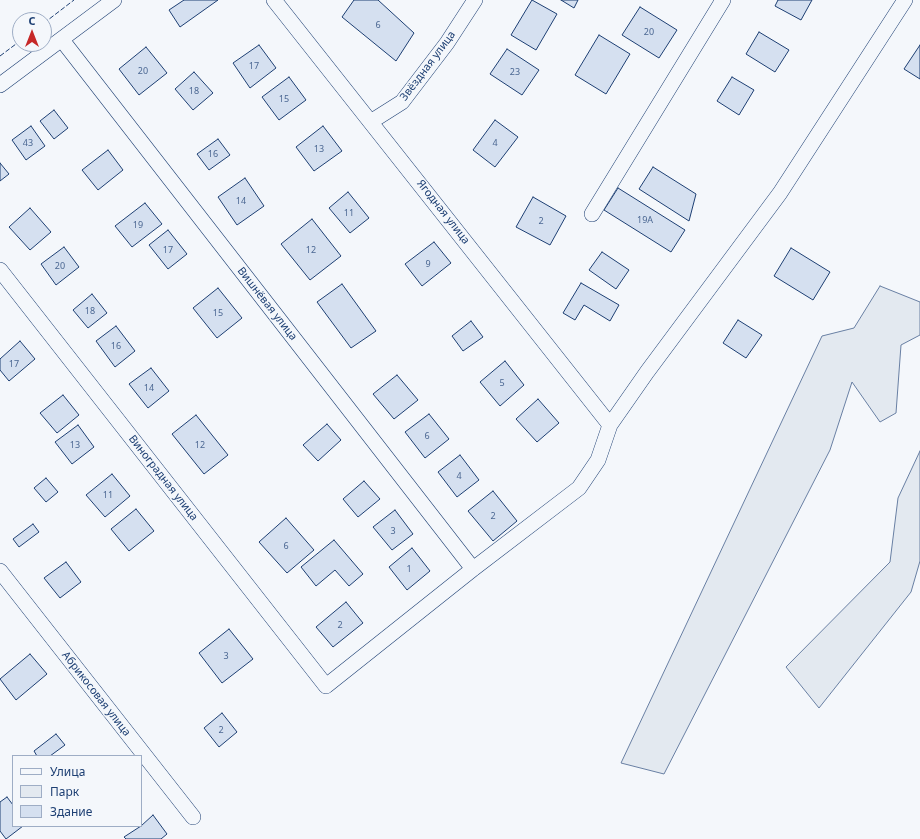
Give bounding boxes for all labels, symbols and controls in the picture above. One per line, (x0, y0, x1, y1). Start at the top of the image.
north arrow (12, 12, 52, 52)
text: С (28, 13, 36, 28)
house number: 6 (375, 20, 381, 30)
house number: 20 (644, 27, 654, 37)
street label: Звёздная улица (397, 29, 459, 103)
house number: 17 (249, 61, 259, 71)
house number: 20 (138, 66, 148, 76)
house number: 23 (510, 67, 520, 77)
house number: 18 (189, 86, 199, 96)
house number: 15 (279, 94, 289, 104)
house number: 43 (23, 138, 33, 148)
house number: 4 (492, 138, 498, 148)
house number: 13 (314, 144, 324, 154)
house number: 16 (208, 149, 218, 159)
street label: Ягодная улица (414, 177, 472, 247)
house number: 14 (236, 196, 246, 206)
house number: 11 (344, 208, 354, 218)
house number: 19А (637, 215, 653, 225)
house number: 2 (538, 216, 544, 226)
house number: 19 (133, 220, 143, 230)
house number: 17 (163, 245, 173, 255)
house number: 12 (306, 245, 316, 255)
house number: 9 (425, 259, 431, 269)
house number: 20 (55, 261, 65, 271)
street label: Вишнёвая улица (234, 265, 300, 343)
house number: 18 (85, 306, 95, 316)
house number: 15 (213, 308, 223, 318)
house number: 16 (111, 341, 121, 351)
house number: 17 (9, 359, 19, 369)
house number: 5 (499, 378, 505, 388)
house number: 14 (144, 383, 154, 393)
house number: 6 (424, 431, 430, 441)
street label: Виноградная улица (126, 433, 200, 523)
house number: 13 (70, 440, 80, 450)
house number: 12 (195, 440, 205, 450)
house number: 4 (456, 471, 462, 481)
house number: 11 (103, 490, 113, 500)
house number: 2 (490, 511, 496, 521)
house number: 3 (390, 526, 396, 536)
house number: 6 (283, 541, 289, 551)
house number: 1 (406, 564, 412, 574)
house number: 2 (337, 620, 343, 630)
street label: Абрикосовая улица (59, 649, 133, 739)
house number: 3 (223, 651, 229, 661)
house number: 2 (218, 725, 224, 735)
legend (12, 755, 142, 827)
text: Улица (50, 763, 85, 780)
text: Парк (50, 783, 79, 800)
text: Здание (50, 803, 92, 820)

